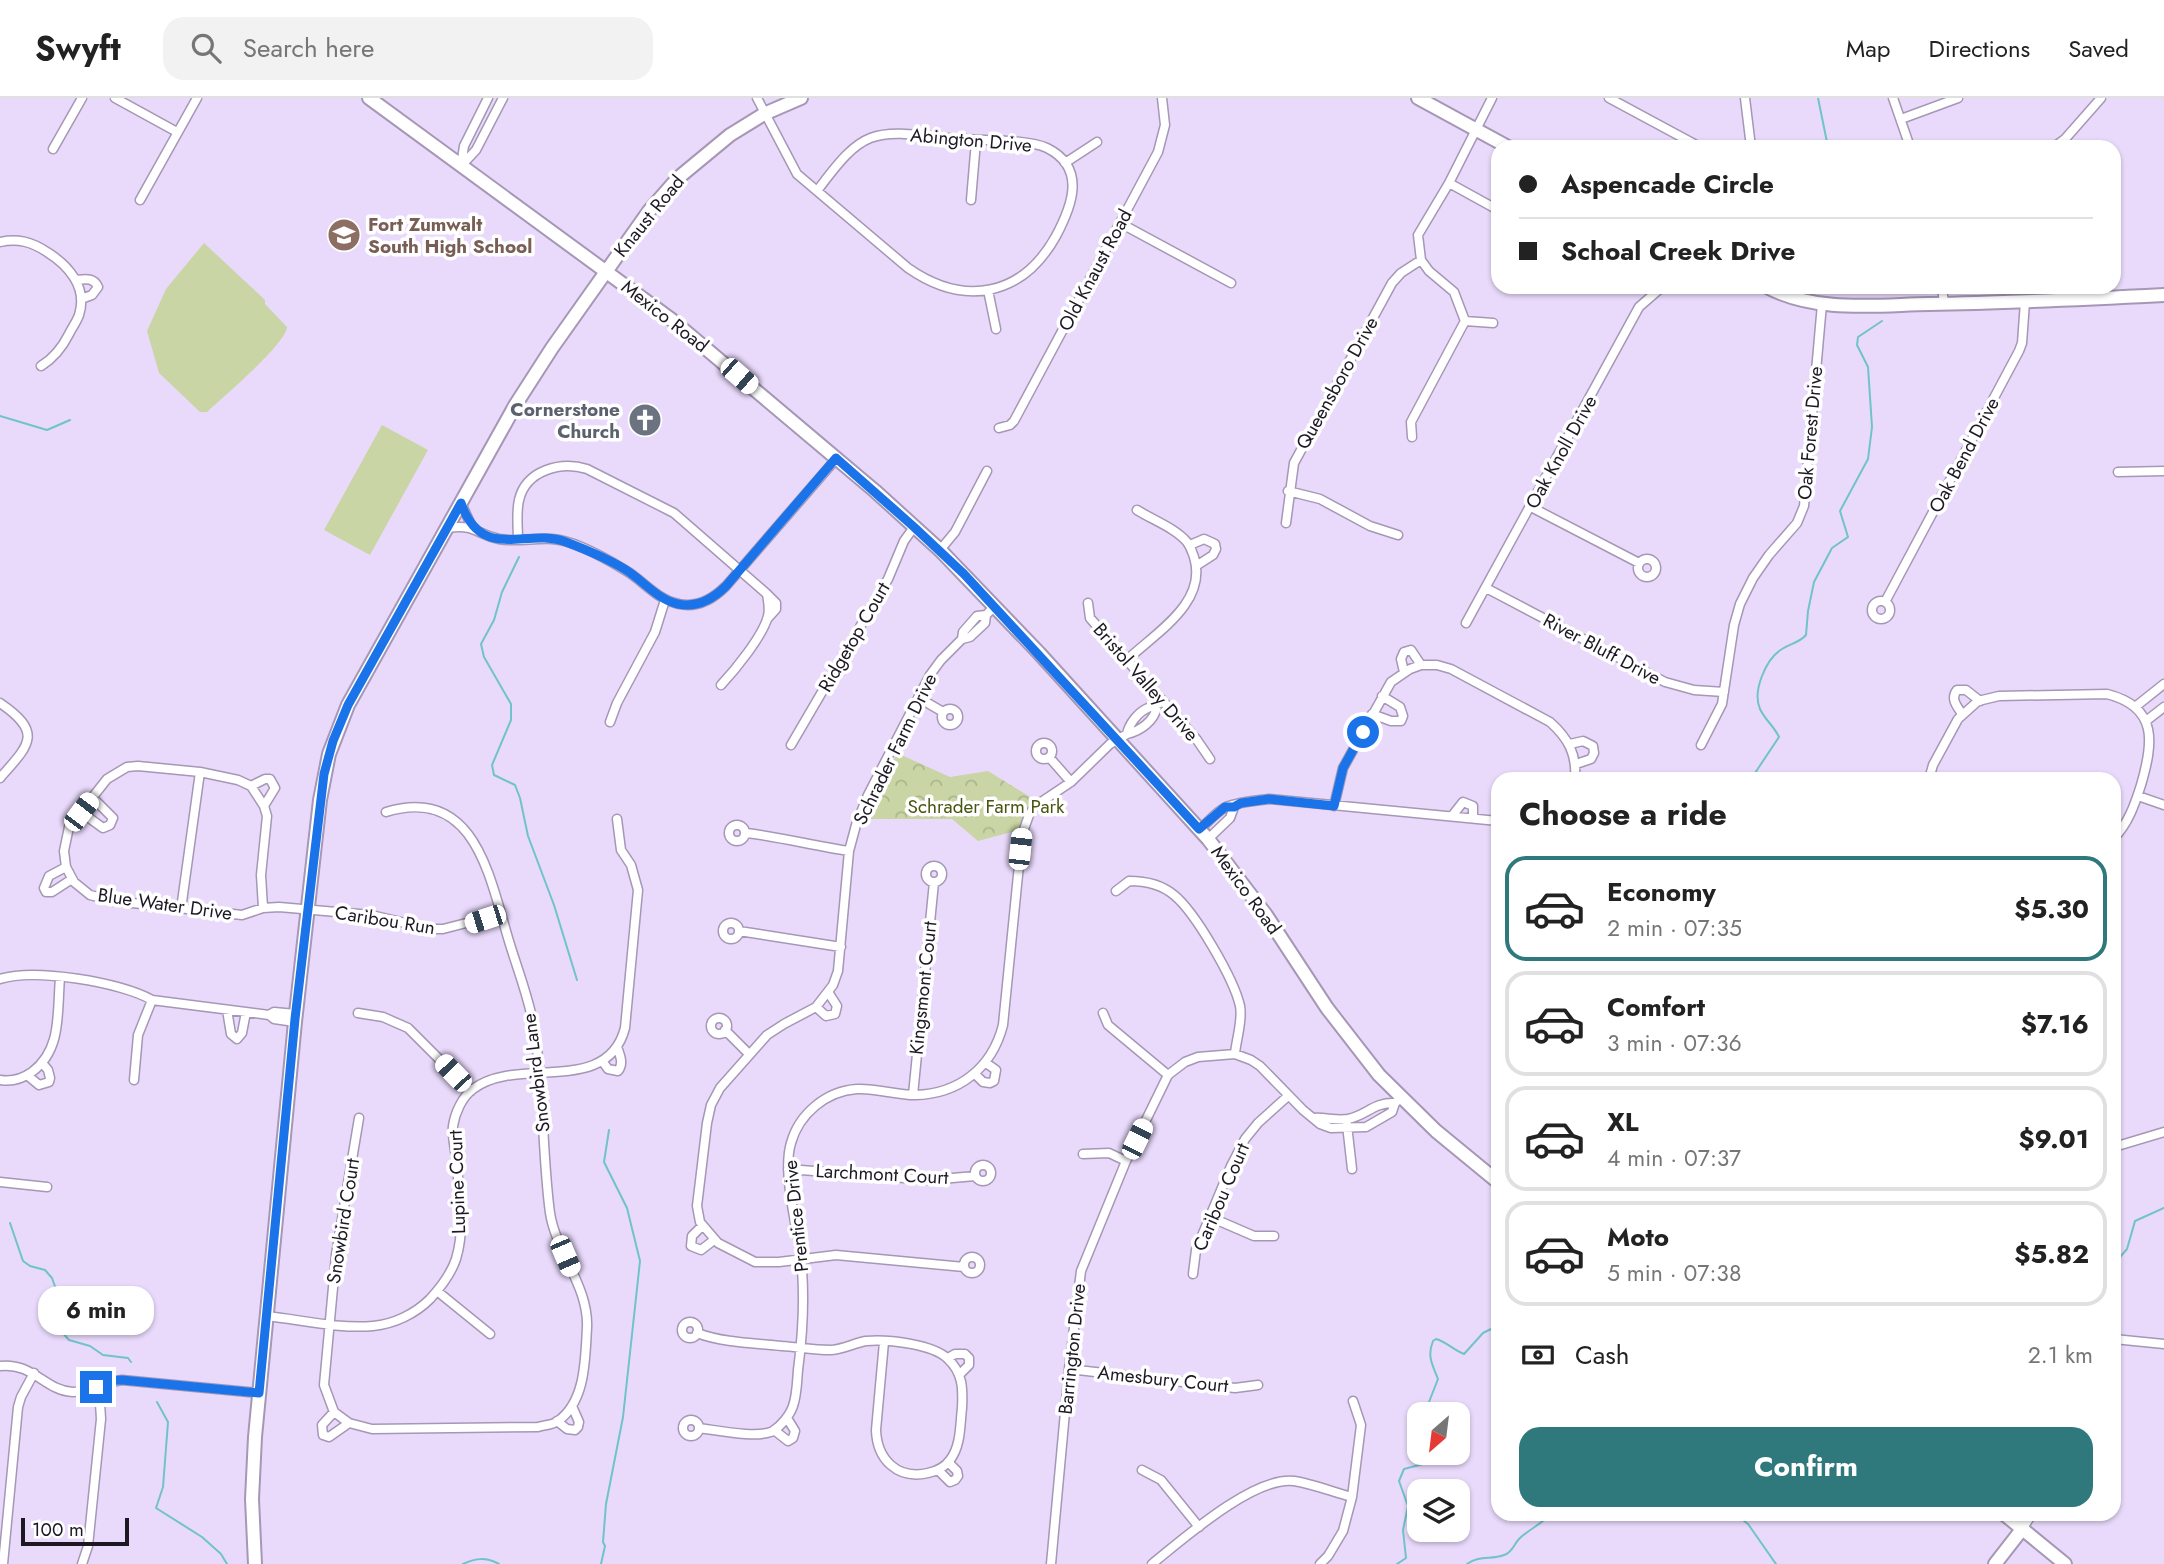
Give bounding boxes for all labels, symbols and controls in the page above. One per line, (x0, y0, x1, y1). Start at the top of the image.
search box (163, 17, 653, 80)
text: Swyft (35, 25, 121, 72)
icon: search (187, 29, 225, 67)
text: Search here (243, 29, 374, 67)
text: Map (1846, 31, 1891, 66)
text: Directions (1929, 31, 2030, 66)
text: Saved (2068, 31, 2129, 66)
street label: Abington Drive (909, 121, 1033, 159)
text: Aspencade Circle (1561, 165, 1774, 203)
street label: Knaust Road (607, 169, 691, 263)
street label: Old Knaust Road (1051, 204, 1139, 336)
place label: Fort Zumwalt South High School (368, 211, 532, 260)
school or university icon: Fort Zumwalt South High School (325, 216, 363, 254)
text: Schoal Creek Drive (1561, 232, 1795, 270)
street label: Mexico Road (616, 273, 714, 359)
street label: Queensboro Drive (1289, 312, 1385, 454)
car (717, 354, 762, 398)
street label: Oak Forest Drive (1791, 365, 1829, 501)
street label: Oak Knoll Drive (1519, 390, 1603, 514)
street label: Oak Bend Drive (1922, 392, 2006, 518)
place label: Cornerstone Church (510, 396, 620, 445)
church icon: Cornerstone Church (626, 401, 664, 439)
street label: Ridgetop Court (812, 577, 897, 697)
street label: River Bluff Drive (1539, 607, 1666, 691)
street label: Bristol Valley Drive (1087, 617, 1205, 747)
street label: Schrader Farm Drive (847, 669, 943, 829)
route start (1347, 716, 1379, 748)
car (60, 789, 103, 835)
text: Choose a ride (1519, 791, 1727, 837)
park label: Schrader Farm Park (908, 793, 1065, 820)
car (1008, 827, 1033, 871)
street label: Mexico Road (1205, 840, 1287, 940)
text: Economy (1607, 873, 1716, 911)
icon: car (1523, 877, 1586, 940)
street label: Blue Water Drive (96, 881, 234, 927)
text: $5.30 (2014, 890, 2089, 928)
street label: Caribou Run (333, 899, 437, 941)
car (462, 903, 509, 935)
text: 2 min · 07:35 (1607, 911, 1742, 945)
street label: Kingsmont Court (903, 920, 943, 1056)
text: Comfort (1607, 988, 1705, 1026)
icon: car (1523, 992, 1586, 1055)
text: $7.16 (2021, 1005, 2089, 1043)
street label: Snowbird Lane (515, 1012, 557, 1134)
text: 3 min · 07:36 (1607, 1026, 1742, 1060)
car (431, 1051, 476, 1095)
text: XL (1607, 1103, 1639, 1141)
icon: car (1523, 1107, 1586, 1170)
car (1119, 1116, 1156, 1162)
text: $9.01 (2018, 1120, 2089, 1158)
street label: Lupine Court (442, 1129, 472, 1234)
street label: Caribou Court (1186, 1138, 1256, 1255)
text: 4 min · 07:37 (1607, 1141, 1741, 1175)
street label: Snowbird Court (320, 1156, 366, 1286)
street label: Larchmont Court (815, 1157, 949, 1191)
street label: Prentice Drive (777, 1159, 815, 1273)
text: Moto (1607, 1218, 1669, 1256)
icon: car (1523, 1222, 1586, 1285)
car (548, 1233, 583, 1279)
text: $5.82 (2014, 1235, 2089, 1273)
text: 5 min · 07:38 (1607, 1256, 1741, 1290)
street label: Barrington Drive (1052, 1282, 1092, 1416)
callout: 6 min (38, 1286, 154, 1334)
text: 6 min (66, 1293, 126, 1327)
icon: cash (1519, 1336, 1557, 1374)
text: Cash (1575, 1336, 1629, 1374)
text: 2.1 km (2028, 1338, 2093, 1372)
street label: Amesbury Court (1096, 1359, 1230, 1399)
route end (80, 1371, 112, 1403)
north arrow (1407, 1402, 1470, 1465)
map controls (1407, 1402, 1470, 1542)
button: Confirm (1519, 1427, 2093, 1507)
button: layers (1407, 1479, 1470, 1542)
scale bar (21, 1515, 130, 1547)
text: 100 m (32, 1516, 84, 1543)

